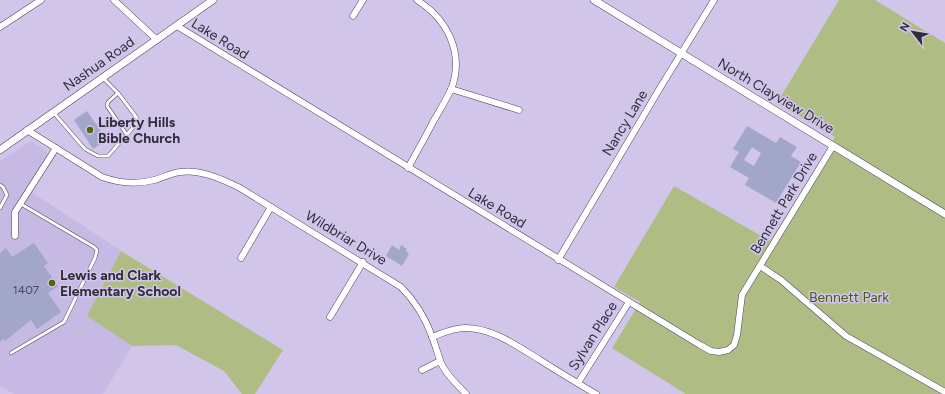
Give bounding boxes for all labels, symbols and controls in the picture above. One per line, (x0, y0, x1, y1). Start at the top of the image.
north arrow (893, 12, 933, 52)
street label: Lake Road (188, 15, 252, 63)
text: N (897, 20, 913, 34)
street label: Nashua Road (60, 33, 138, 95)
street label: North Clayview Drive (715, 55, 838, 138)
street label: Nancy Lane (599, 87, 651, 159)
place label: Liberty Hills Bible Church (98, 114, 180, 147)
marker: Liberty Hills Bible Church (85, 125, 95, 135)
street label: Bennett Park Drive (747, 149, 821, 257)
street label: Lake Road (465, 184, 529, 232)
street label: Wildbriar Drive (302, 207, 390, 269)
place label: Lewis and Clark Elementary School (60, 267, 181, 300)
marker: Lewis and Clark Elementary School (47, 278, 57, 288)
house number: 1407 (13, 283, 40, 297)
park label: Bennett Park (809, 289, 889, 306)
street label: Sylvan Place (565, 298, 621, 374)

